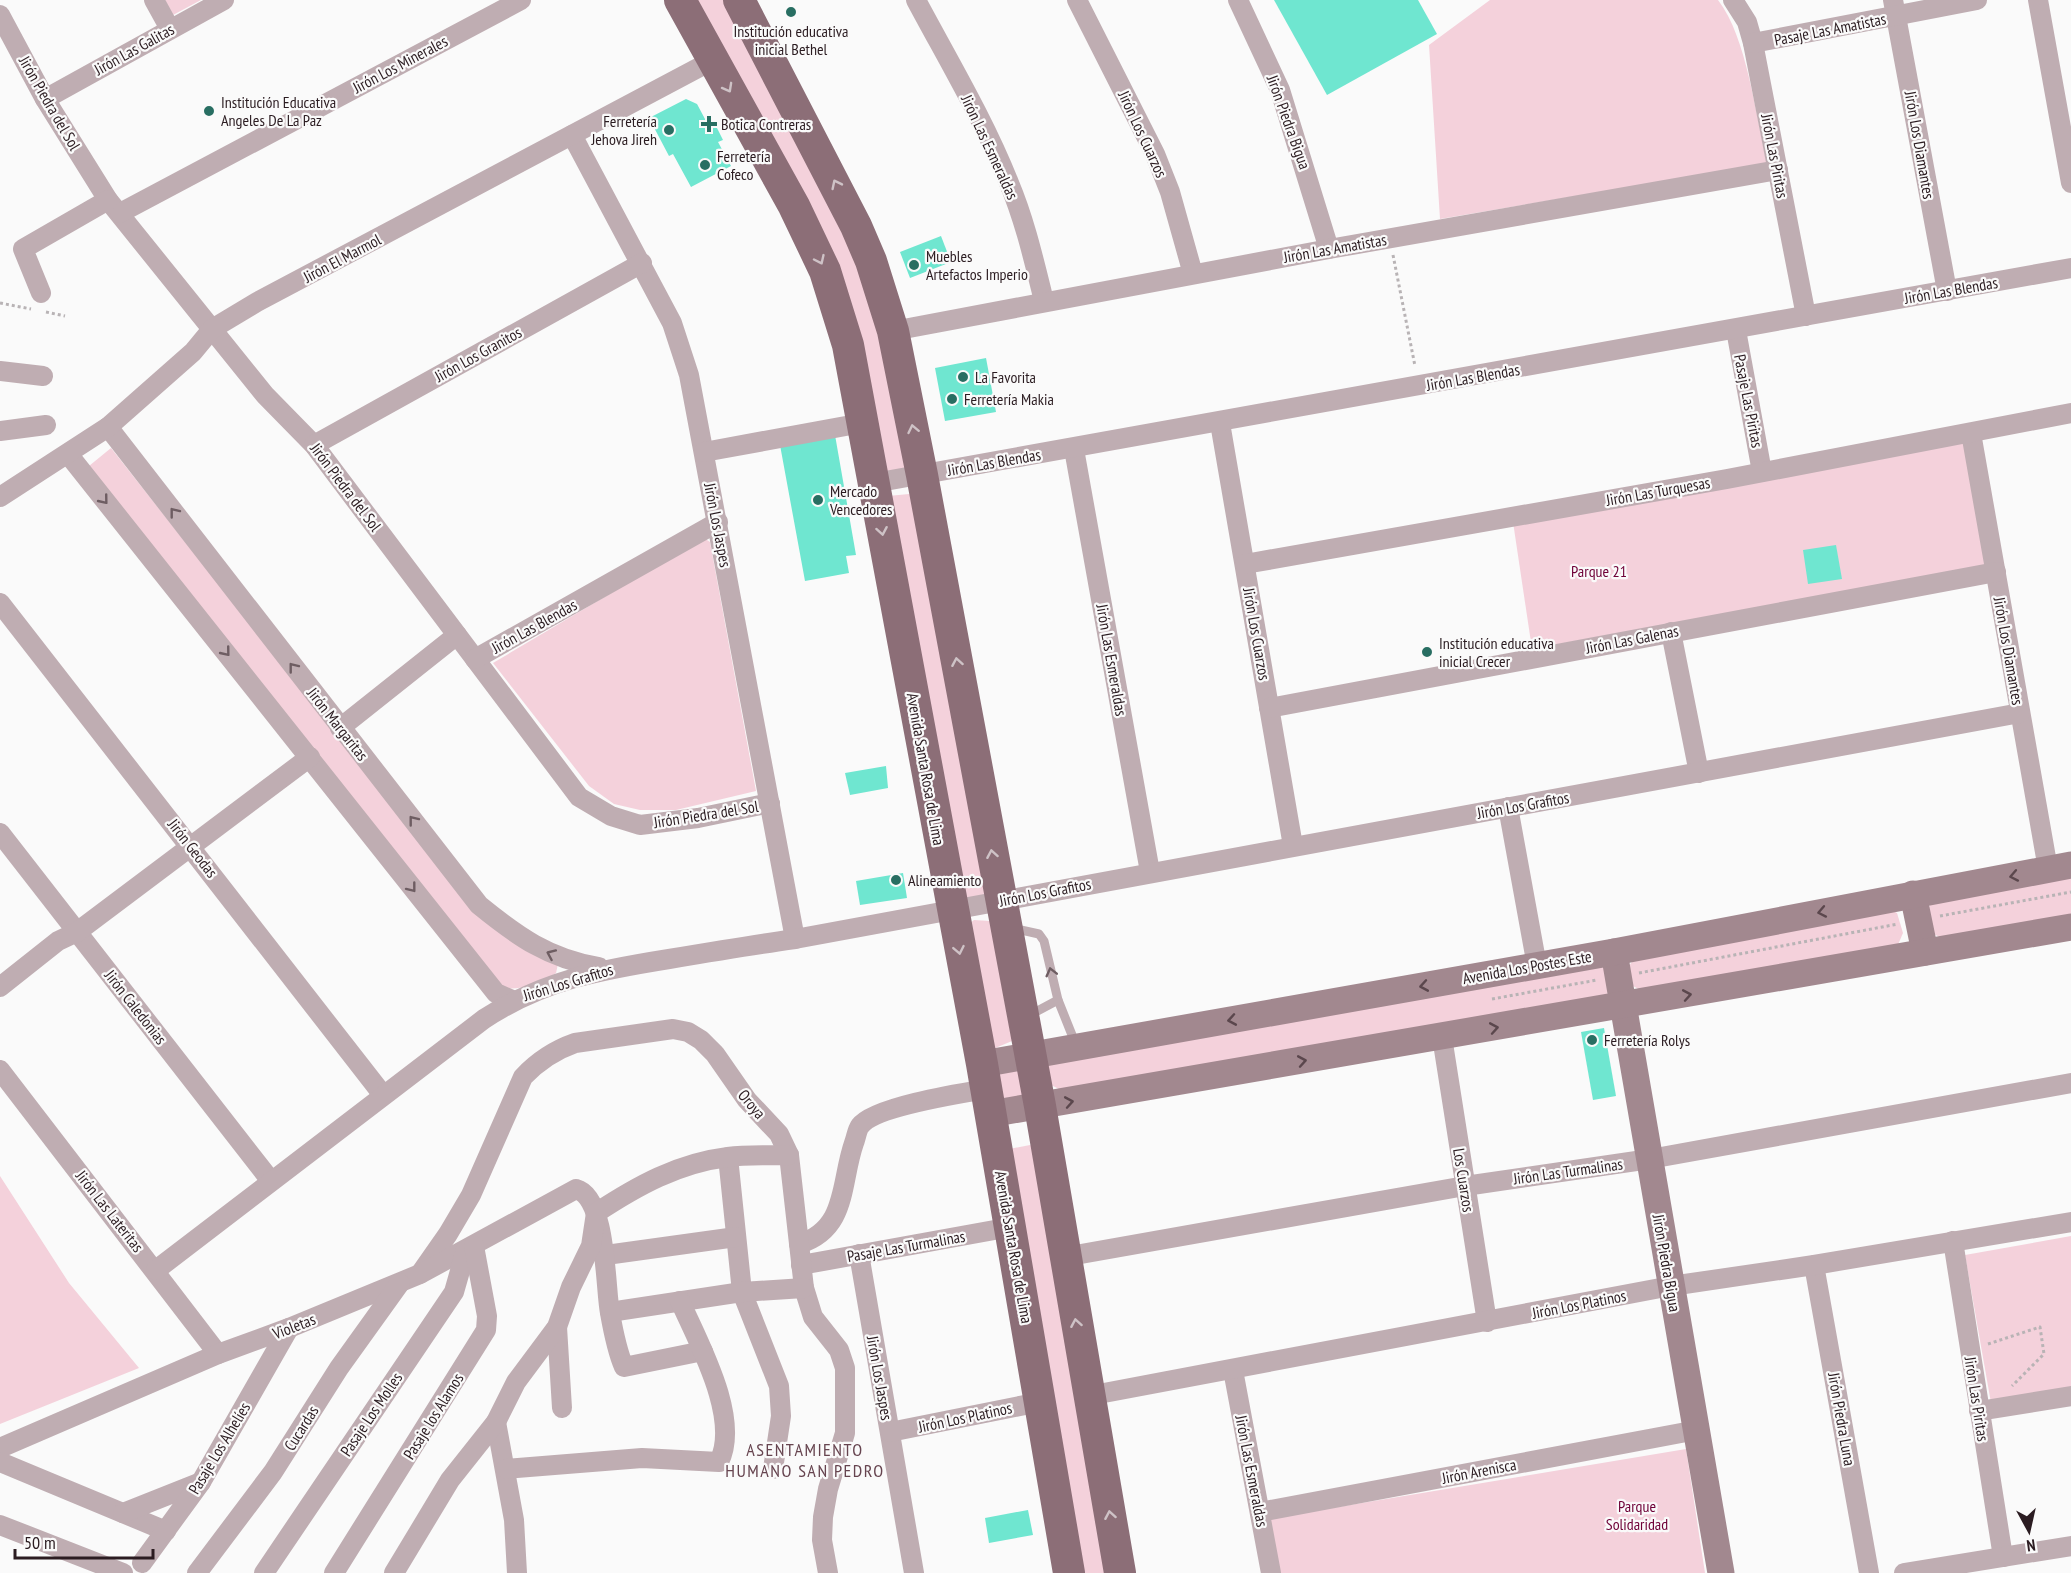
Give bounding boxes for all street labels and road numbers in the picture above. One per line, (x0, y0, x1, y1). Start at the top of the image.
street label: Pasaje Las Amatistas (1772, 8, 1888, 50)
street label: Jirón Las Galitas (90, 19, 177, 80)
street label: Jirón Los Minerales (348, 31, 451, 98)
street label: Jirón Piedra del Sol (14, 51, 85, 154)
street label: Jirón Piedra Bigua (1262, 71, 1315, 172)
street label: Jirón Los Cuarzos (1114, 87, 1172, 181)
street label: Jirón Los Diamantes (1901, 89, 1939, 200)
street label: Jirón Las Esmeraldas (957, 91, 1023, 203)
street label: Jirón Las Piritas (1757, 111, 1793, 200)
street label: Jirón El Marmol (299, 229, 384, 287)
street label: Jirón Las Amatistas (1281, 229, 1388, 267)
street label: Jirón Las Blendas (1902, 272, 1999, 308)
street label: Jirón Los Granitos (430, 322, 525, 387)
street label: Pasaje Las Piritas (1730, 353, 1768, 449)
street label: Jirón Las Blendas (1424, 359, 1521, 395)
street label: Jirón Piedra del Sol (306, 438, 386, 535)
street label: Jirón Las Blendas (945, 444, 1042, 480)
street label: Jirón Las Turquesas (1604, 472, 1711, 510)
street label: Jirón Los Jaspes (700, 480, 736, 569)
street label: Jirón Los Cuarzos (1239, 585, 1275, 682)
street label: Jirón Las Blendas (487, 594, 580, 658)
street label: Jirón Los Diamantes (1990, 595, 2028, 706)
street label: Jirón Las Esmeraldas (1092, 602, 1132, 717)
street label: Jirón Las Galenas (1583, 620, 1680, 658)
street label: Jirón Margaritas (303, 683, 373, 765)
street label: Avenida Santa Rosa de Lima (903, 691, 949, 847)
street label: Jirón Los Grafitos (1475, 787, 1570, 823)
street label: Jirón Piedra del Sol (651, 796, 760, 832)
street label: Jirón Geodas (163, 814, 222, 881)
street label: Jirón Los Grafitos (996, 873, 1093, 911)
street label: Avenida Los Postes Este (1461, 946, 1593, 988)
street label: Jirón Los Grafitos (520, 959, 615, 1005)
street label: Jirón Caledonias (100, 965, 171, 1048)
street label: Oroya (734, 1085, 770, 1123)
street label: Los Cuarzos (1449, 1147, 1479, 1213)
street label: Jirón Las Turmalinas (1511, 1153, 1624, 1189)
street label: Jirón Las Lateritas (71, 1165, 148, 1256)
street label: Avenida Santa Rosa de Lima (991, 1169, 1037, 1325)
street label: Jirón Piedra Bigua (1648, 1212, 1685, 1313)
street label: Pasaje Las Turmalinas (845, 1226, 967, 1266)
street label: Jirón Los Platinos (1529, 1285, 1628, 1323)
street label: Violetas (269, 1309, 318, 1344)
street label: Jirón Los Jaspes (863, 1333, 897, 1422)
street label: Jirón Las Piritas (1960, 1354, 1994, 1443)
street label: Pasaje Los Molles (336, 1368, 406, 1460)
street label: Pasaje los Alamos (399, 1369, 467, 1463)
street label: Jirón Piedra Luna (1824, 1370, 1860, 1467)
street label: Jirón Los Platinos (915, 1397, 1014, 1437)
street label: Pasaje Los Alhelíes (184, 1398, 254, 1498)
street label: Cucardas (279, 1402, 323, 1454)
street label: Jirón Las Esmeraldas (1231, 1413, 1273, 1528)
street label: Jirón Arenisca (1439, 1454, 1518, 1488)

